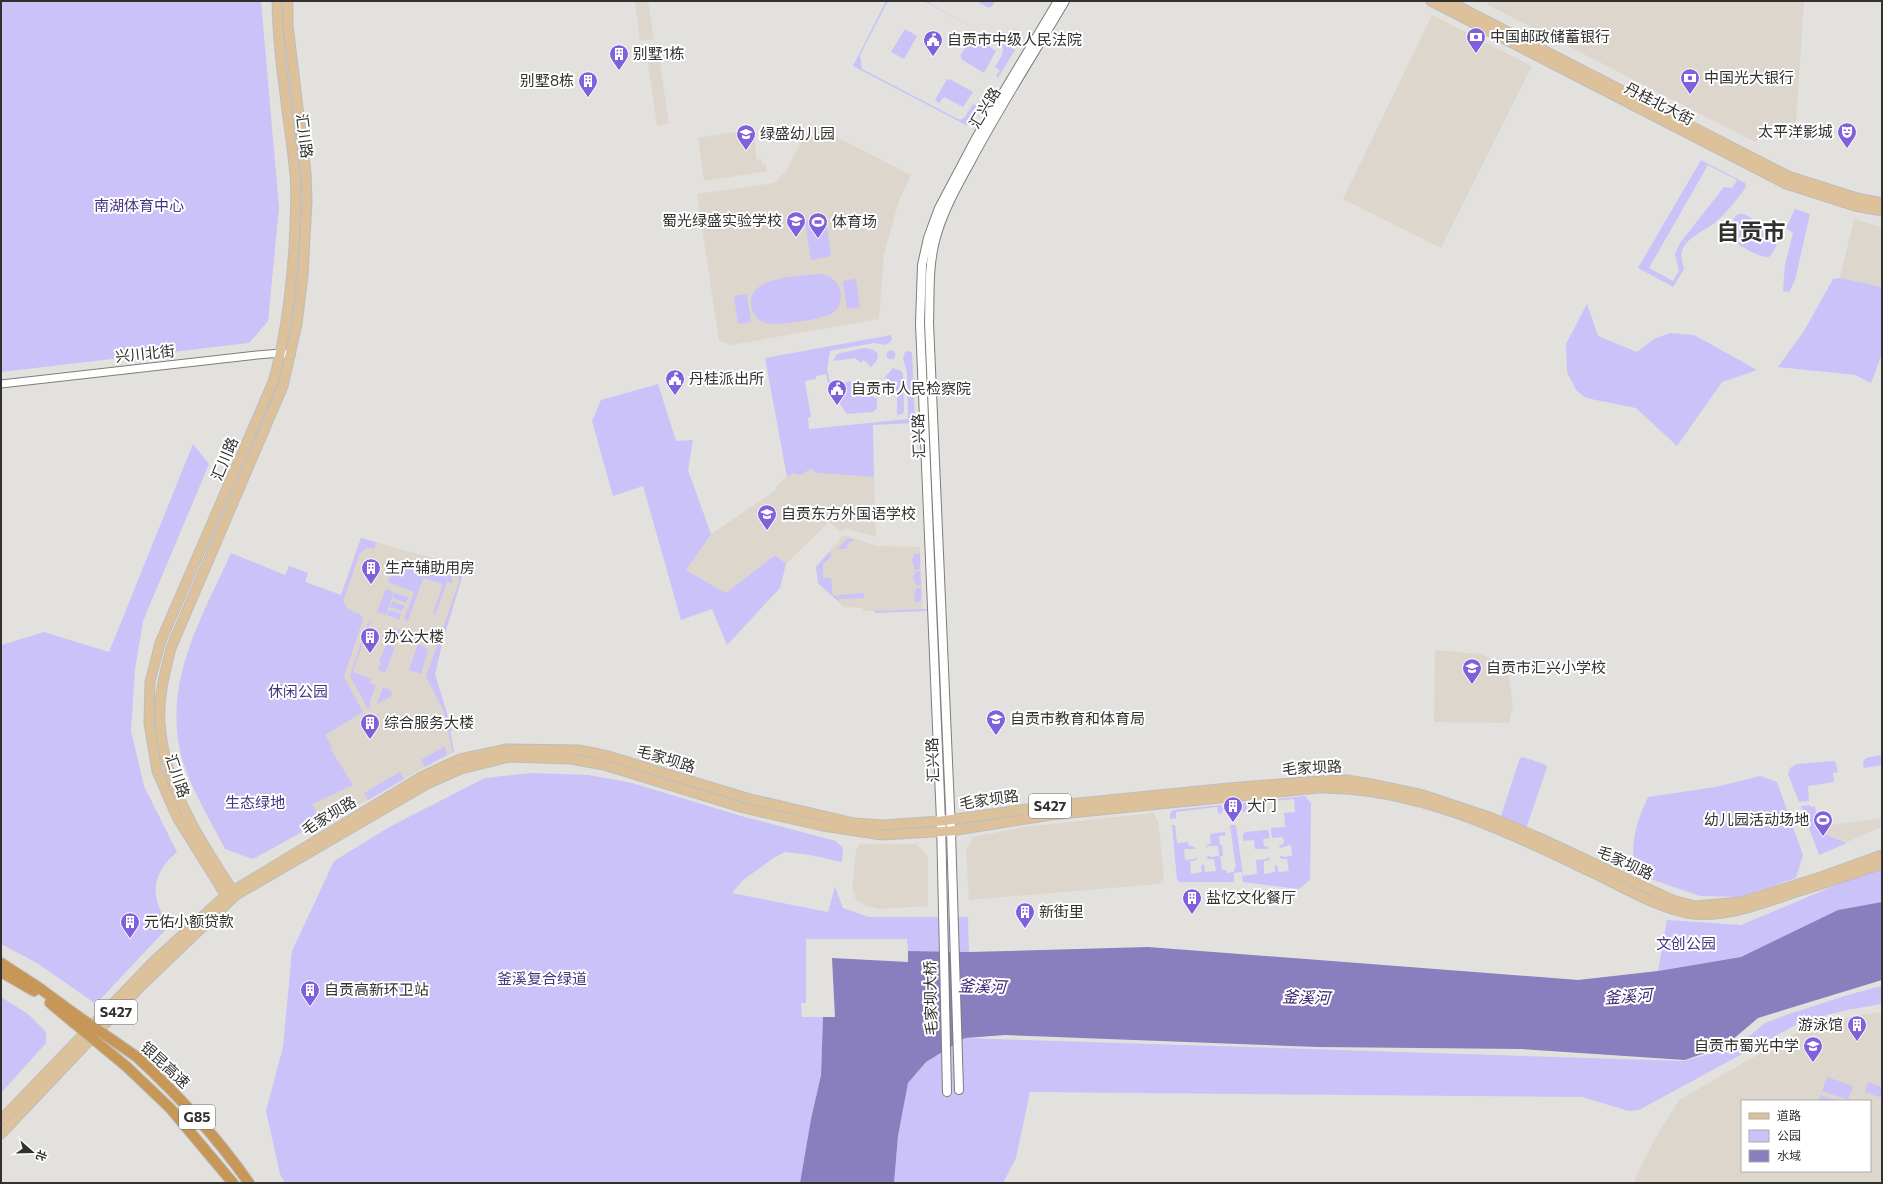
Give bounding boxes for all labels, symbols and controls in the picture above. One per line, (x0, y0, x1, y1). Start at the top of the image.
bank icon: 中国邮政储蓄银行 (1465, 26, 1487, 54)
place label: 中国邮政储蓄银行 (1490, 27, 1610, 45)
public building icon: 自贡市中级人民法院 (922, 29, 944, 57)
place label: 自贡市中级人民法院 (947, 30, 1082, 48)
building icon: 别墅1栋 (608, 43, 630, 71)
place label: 别墅1栋 (633, 44, 684, 62)
bank icon: 中国光大银行 (1679, 67, 1701, 95)
place label: 中国光大银行 (1704, 68, 1794, 86)
building icon: 别墅8栋 (577, 70, 599, 98)
place label: 别墅8栋 (520, 71, 574, 89)
street label: 丹桂北大街 (1622, 78, 1697, 128)
street label: 汇兴路 (965, 84, 1003, 131)
street label: 汇川路 (293, 112, 317, 159)
theatre icon: 太平洋影城 (1836, 121, 1858, 149)
place label: 太平洋影城 (1758, 122, 1833, 140)
school or university icon: 绿盛幼儿园 (735, 123, 757, 151)
place label: 绿盛幼儿园 (760, 124, 835, 142)
park label: 南湖体育中心 (94, 196, 184, 214)
school or university icon: 蜀光绿盛实验学校 (785, 210, 807, 238)
place label: 蜀光绿盛实验学校 (662, 211, 782, 229)
sports icon: 体育场 (807, 211, 829, 239)
place label: 体育场 (832, 212, 877, 230)
district label: 自贡市 (1717, 217, 1786, 245)
street label: 兴川北街 (114, 341, 176, 365)
public building icon: 丹桂派出所 (664, 368, 686, 396)
place label: 丹桂派出所 (689, 369, 764, 387)
public building icon: 自贡市人民检察院 (826, 378, 848, 406)
place label: 自贡市人民检察院 (851, 379, 971, 397)
street label: 汇兴路 (908, 413, 928, 459)
street label: 汇川路 (207, 434, 241, 483)
school or university icon: 自贡东方外国语学校 (756, 503, 778, 531)
place label: 自贡东方外国语学校 (781, 504, 916, 522)
building icon: 生产辅助用房 (360, 557, 382, 585)
place label: 生产辅助用房 (385, 558, 475, 576)
building icon: 办公大楼 (359, 626, 381, 654)
place label: 办公大楼 (384, 627, 444, 645)
school or university icon: 自贡市汇兴小学校 (1461, 657, 1483, 685)
place label: 自贡市汇兴小学校 (1486, 658, 1606, 676)
park label: 休闲公园 (268, 682, 328, 700)
school or university icon: 自贡市教育和体育局 (985, 708, 1007, 736)
place label: 自贡市教育和体育局 (1010, 709, 1145, 727)
building icon: 综合服务大楼 (359, 712, 381, 740)
place label: 综合服务大楼 (384, 713, 474, 731)
street label: 汇兴路 (922, 737, 942, 783)
street label: 毛家坝路 (635, 741, 698, 775)
street label: 汇川路 (162, 751, 194, 800)
street label: 毛家坝路 (1282, 756, 1342, 778)
street label: 毛家坝路 (958, 786, 1020, 812)
street label: 毛家坝路 (298, 792, 359, 838)
park label: 生态绿地 (225, 793, 285, 811)
road number: S427 (1029, 794, 1071, 818)
building icon: 大门 (1222, 795, 1244, 823)
place label: 大门 (1247, 796, 1277, 814)
sports icon: 幼儿园活动场地 (1812, 809, 1834, 837)
place label: 幼儿园活动场地 (1704, 810, 1809, 828)
street label: 毛家坝路 (1594, 841, 1656, 883)
building icon: 盐忆文化餐厅 (1181, 887, 1203, 915)
place label: 盐忆文化餐厅 (1206, 888, 1296, 906)
building icon: 新街里 (1014, 901, 1036, 929)
place label: 新街里 (1039, 902, 1084, 920)
building icon: 元佑小额贷款 (119, 911, 141, 939)
place label: 元佑小额贷款 (144, 912, 234, 930)
park label: 文创公园 (1656, 934, 1716, 952)
street label: 毛家坝大桥 (920, 960, 940, 1036)
park label: 釜溪复合绿道 (497, 969, 587, 987)
water label: 釜溪河 (958, 975, 1009, 996)
building icon: 自贡高新环卫站 (299, 979, 321, 1007)
place label: 自贡高新环卫站 (324, 980, 429, 998)
water label: 釜溪河 (1603, 984, 1656, 1007)
water label: 釜溪河 (1282, 986, 1333, 1007)
road number: S427 (95, 1000, 137, 1024)
building icon: 游泳馆 (1846, 1014, 1868, 1042)
place label: 游泳馆 (1798, 1015, 1843, 1033)
school or university icon: 自贡市蜀光中学 (1802, 1035, 1824, 1063)
place label: 自贡市蜀光中学 (1694, 1036, 1799, 1054)
street label: 银昆高速 (138, 1037, 194, 1091)
legend (1741, 1100, 1871, 1172)
road number: G85 (179, 1105, 215, 1129)
text: 道路 (1777, 1108, 1801, 1122)
text: 公园 (1777, 1128, 1801, 1142)
north arrow (12, 1132, 52, 1172)
text: 北 (34, 1148, 50, 1163)
text: 水域 (1777, 1148, 1801, 1162)

